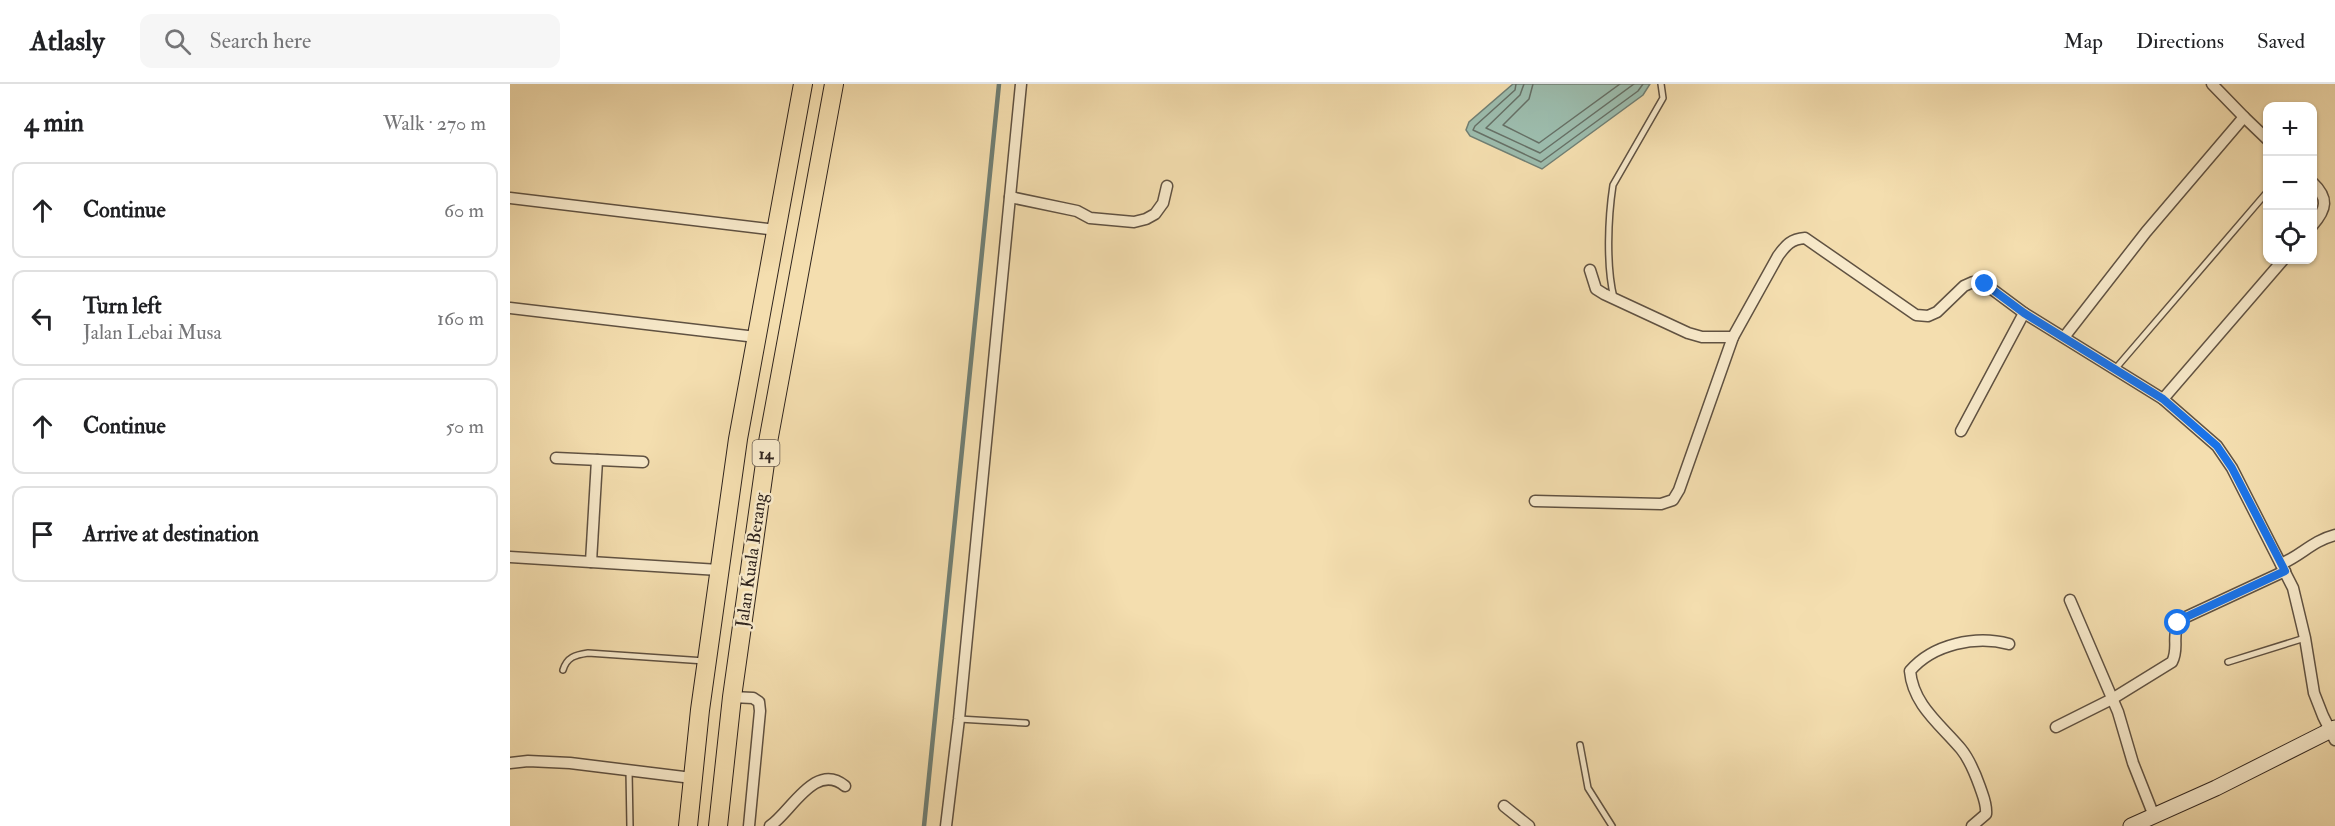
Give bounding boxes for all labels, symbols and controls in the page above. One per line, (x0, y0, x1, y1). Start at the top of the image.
search box (140, 14, 560, 68)
text: Atlasly (30, 24, 104, 59)
icon: search (161, 25, 194, 58)
text: Search here (209, 27, 311, 55)
text: Map (2063, 28, 2103, 55)
text: Directions (2136, 28, 2224, 55)
text: Saved (2257, 28, 2305, 55)
map controls (2263, 102, 2317, 264)
button: + (2263, 102, 2317, 156)
text: 4 min (24, 107, 84, 139)
text: Walk · 270 m (383, 111, 486, 136)
button: − (2263, 156, 2317, 210)
icon: ahead (26, 194, 59, 227)
text: Continue (83, 196, 166, 224)
text: 60 m (444, 198, 484, 223)
button: locate (2263, 210, 2317, 264)
route end (1971, 270, 1997, 296)
text: Turn left (83, 292, 162, 320)
icon: left (26, 302, 59, 335)
text: 160 m (437, 306, 484, 331)
text: Jalan Lebai Musa (83, 320, 222, 345)
icon: ahead (26, 410, 59, 443)
text: Continue (83, 412, 166, 440)
text: 50 m (445, 414, 484, 439)
road number: 14 (752, 440, 780, 466)
street label: Jalan Kuala Berang (731, 490, 772, 630)
icon: arrive (26, 518, 59, 551)
text: Arrive at destination (83, 520, 259, 548)
route start (2164, 609, 2190, 635)

